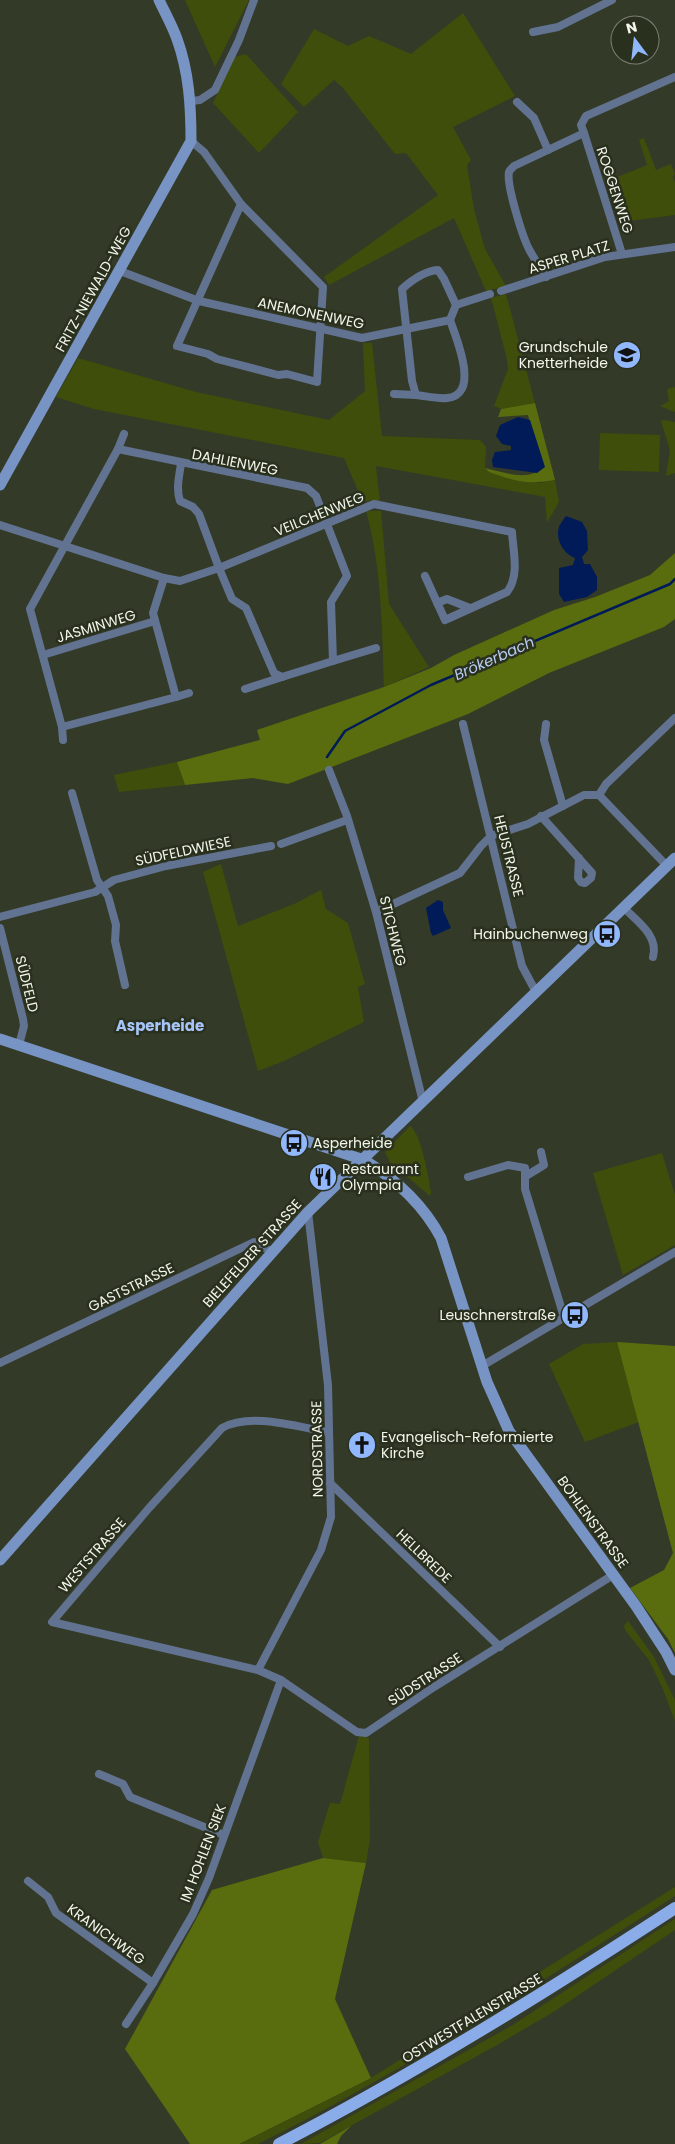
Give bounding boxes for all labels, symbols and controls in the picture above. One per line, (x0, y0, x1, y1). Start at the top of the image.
north arrow (610, 15, 660, 65)
text: N (624, 16, 639, 38)
street label: ROGGENWEG (592, 144, 638, 236)
street label: FRITZ-NIEWALD-WEG (50, 222, 136, 355)
street label: ASPER PLATZ (526, 235, 612, 279)
street label: ANEMONENWEG (256, 292, 366, 334)
place label: Grundschule Knetterheide (519, 337, 608, 373)
school or university icon: Grundschule Knetterheide (612, 340, 642, 370)
street label: DAHLIENWEG (190, 444, 280, 480)
street label: VEILCHENWEG (271, 487, 367, 541)
street label: JASMINWEG (54, 604, 138, 648)
water label: Brökerbach (450, 631, 538, 685)
street label: HEUSTRASSE (489, 813, 529, 899)
street label: SÜDFELDWIESE (133, 831, 233, 871)
street label: STICHWEG (375, 894, 411, 968)
bus stop icon: Hainbuchenweg (592, 919, 622, 949)
place label: Hainbuchenweg (473, 924, 588, 944)
street label: SÜDFELD (10, 954, 44, 1015)
district label: Asperheide (116, 1015, 204, 1036)
bus stop icon: Asperheide (279, 1128, 309, 1158)
place label: Asperheide (313, 1133, 393, 1153)
place label: Restaurant Olympia (342, 1159, 419, 1195)
restaurant icon: Restaurant Olympia (308, 1162, 338, 1192)
street label: BIELEFELDER STRASSE (198, 1195, 306, 1311)
street label: GASTSTRASSE (85, 1258, 177, 1316)
bus stop icon: Leuschnerstraße (560, 1300, 590, 1330)
place label: Leuschnerstraße (439, 1305, 556, 1325)
street label: NORDSTRASSE (306, 1401, 328, 1497)
place label: Evangelisch-Reformierte Kirche (381, 1427, 554, 1463)
church icon: Evangelisch-Reformierte Kirche (347, 1430, 377, 1460)
street label: BOHLENSTRASSE (553, 1472, 633, 1572)
street label: WESTSTRASSE (54, 1513, 130, 1597)
street label: HELLBREDE (392, 1524, 456, 1588)
street label: SÜDSTRASSE (384, 1647, 466, 1711)
street label: IM HOHLEN SIEK (175, 1800, 231, 1905)
street label: KRANICHWEG (63, 1899, 149, 1969)
street label: OSTWESTFALENSTRASSE (398, 1968, 546, 2068)

